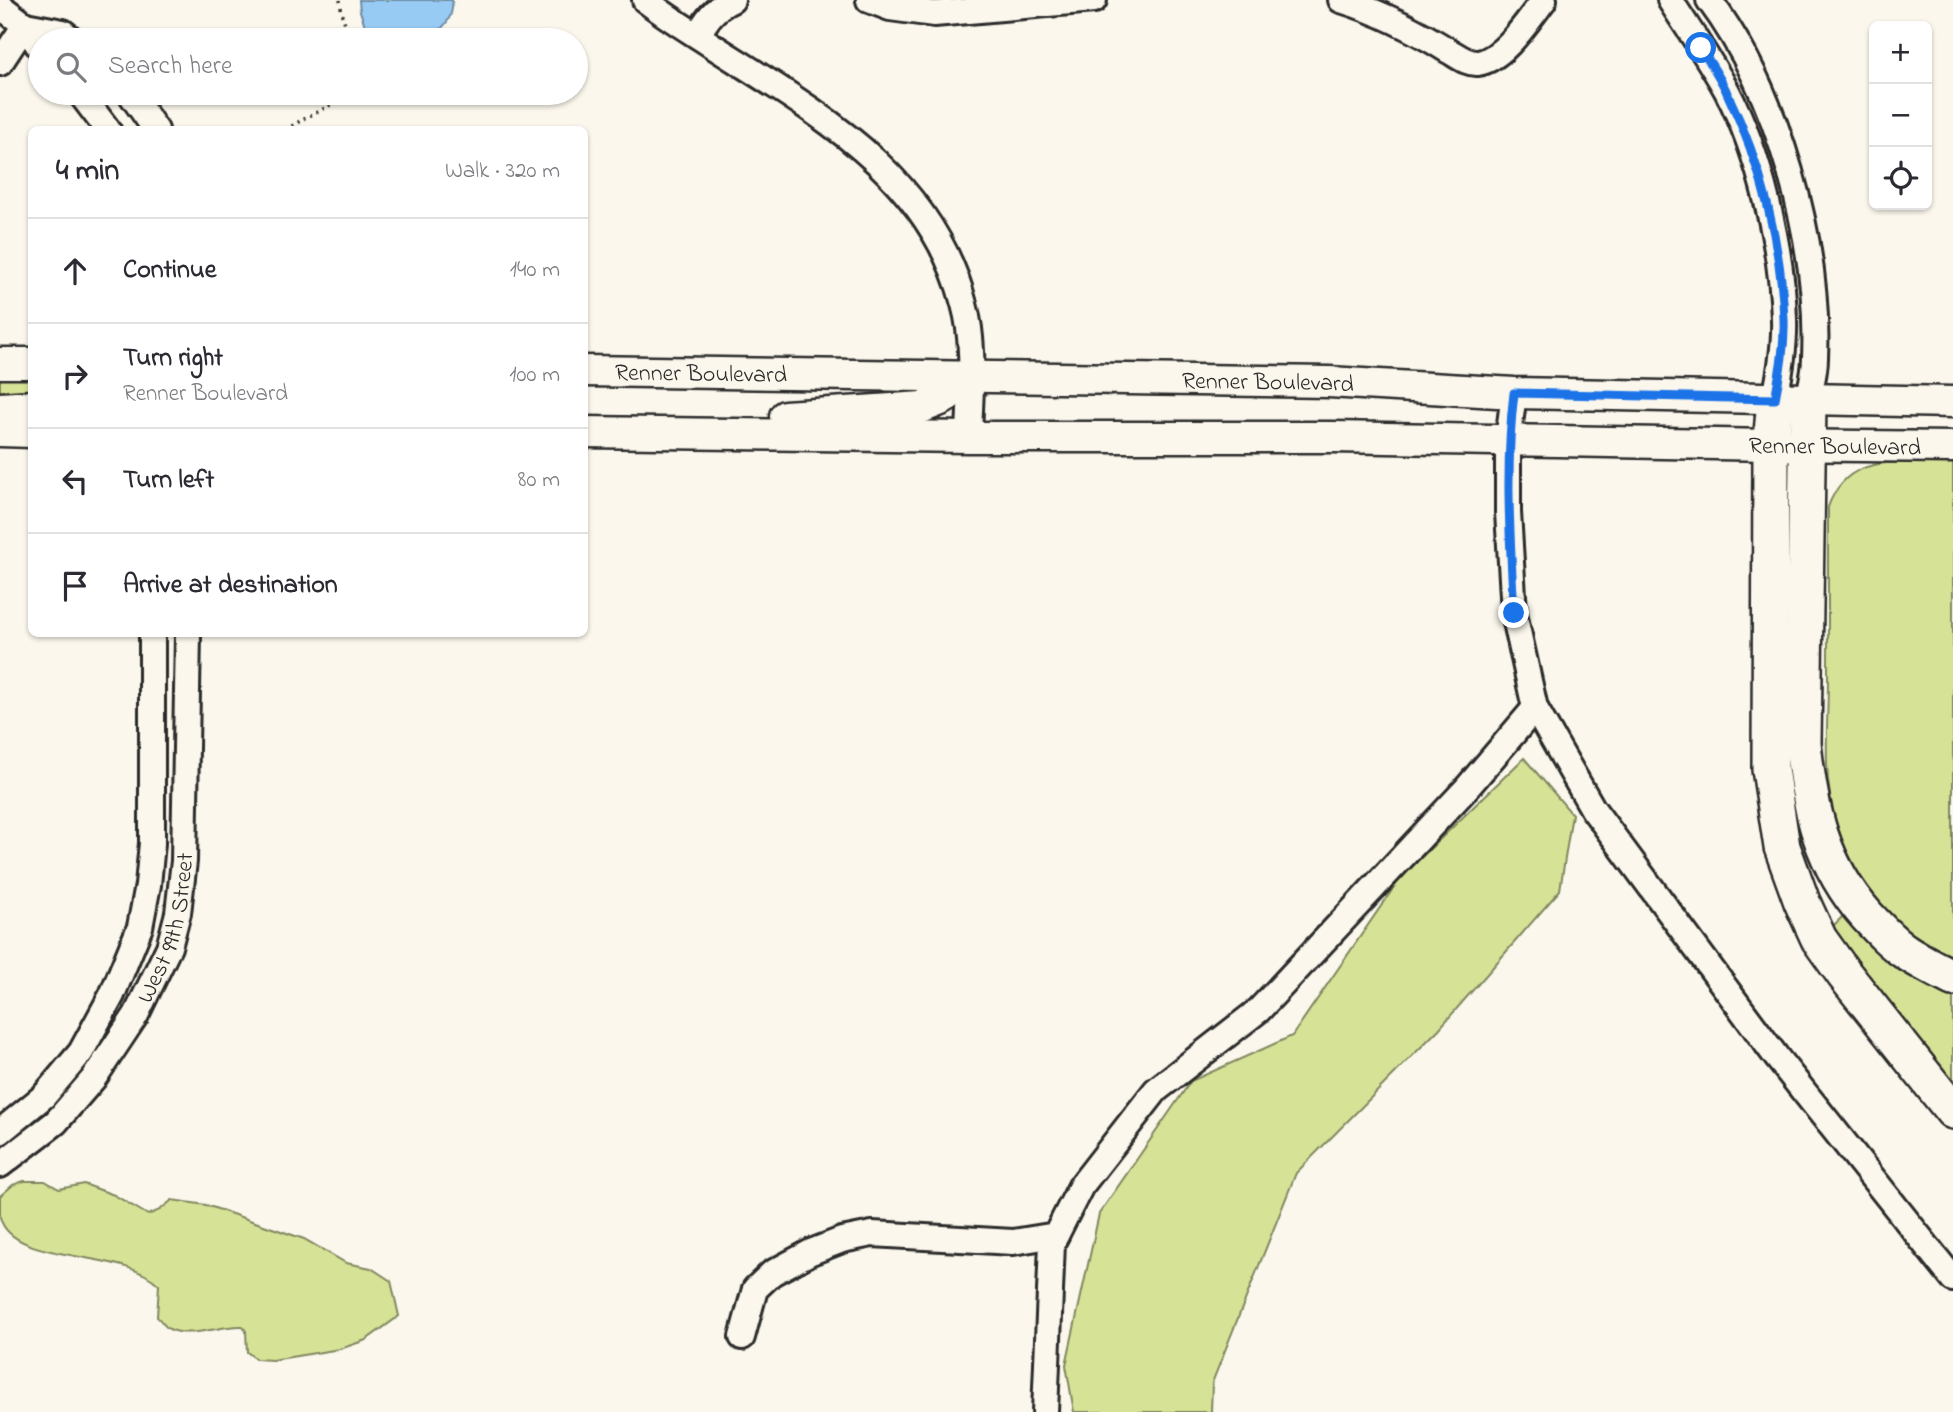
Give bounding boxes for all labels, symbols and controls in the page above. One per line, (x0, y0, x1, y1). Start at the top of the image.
map controls (1869, 21, 1932, 210)
button: + (1869, 21, 1932, 84)
search box (28, 28, 588, 105)
route start (1685, 32, 1716, 63)
icon: search (52, 48, 90, 86)
text: Search here (108, 48, 233, 86)
button: − (1869, 84, 1932, 147)
button: locate (1869, 147, 1932, 210)
text: 4 min (56, 150, 119, 194)
text: Walk · 320 m (445, 155, 560, 188)
icon: ahead (56, 252, 94, 290)
text: Continue (123, 252, 216, 290)
text: 140 m (510, 254, 560, 287)
text: Turn right (123, 340, 223, 378)
street label: Renner Boulevard (615, 356, 788, 394)
icon: right (56, 357, 94, 395)
text: 100 m (509, 359, 560, 392)
street label: Renner Boulevard (1182, 365, 1355, 403)
text: Renner Boulevard (123, 378, 288, 411)
street label: Renner Boulevard (1748, 430, 1922, 467)
icon: left (56, 462, 94, 500)
text: Turn left (123, 462, 214, 500)
text: 80 m (518, 464, 560, 497)
icon: arrive (56, 567, 94, 605)
text: Arrive at destination (123, 567, 338, 605)
route end (1498, 597, 1529, 628)
street label: West 99th Street (129, 852, 204, 1010)

